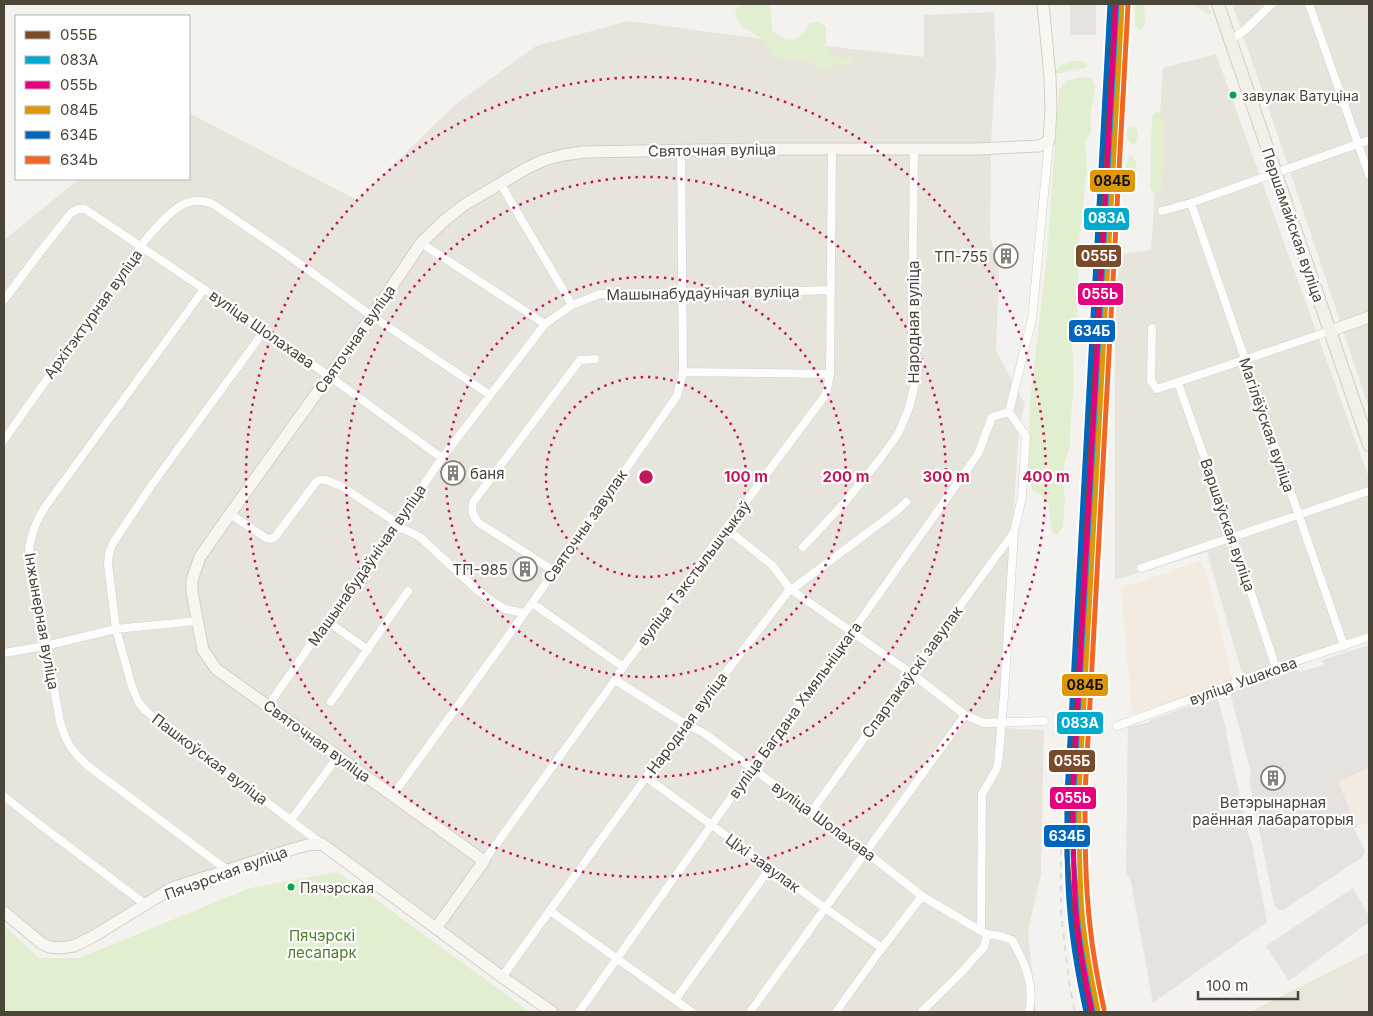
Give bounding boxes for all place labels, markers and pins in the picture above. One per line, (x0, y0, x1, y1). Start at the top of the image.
place label: завулак Ватуціна (1242, 87, 1359, 104)
marker: завулак Ватуціна (1228, 90, 1238, 100)
building icon: ТП-755 (993, 243, 1019, 269)
place label: ТП-755 (934, 247, 988, 266)
building icon: баня (440, 460, 466, 486)
place label: баня (470, 464, 505, 483)
centre of rings (637, 468, 655, 486)
building icon: ТП-985 (512, 556, 538, 582)
place label: ТП-985 (453, 560, 508, 579)
building icon: Ветэрынарная раённая лабараторыя (1260, 765, 1286, 791)
place label: Ветэрынарная раённая лабараторыя (1192, 793, 1354, 829)
place label: Пячэрская (300, 879, 374, 896)
marker: Пячэрская (286, 882, 296, 892)

